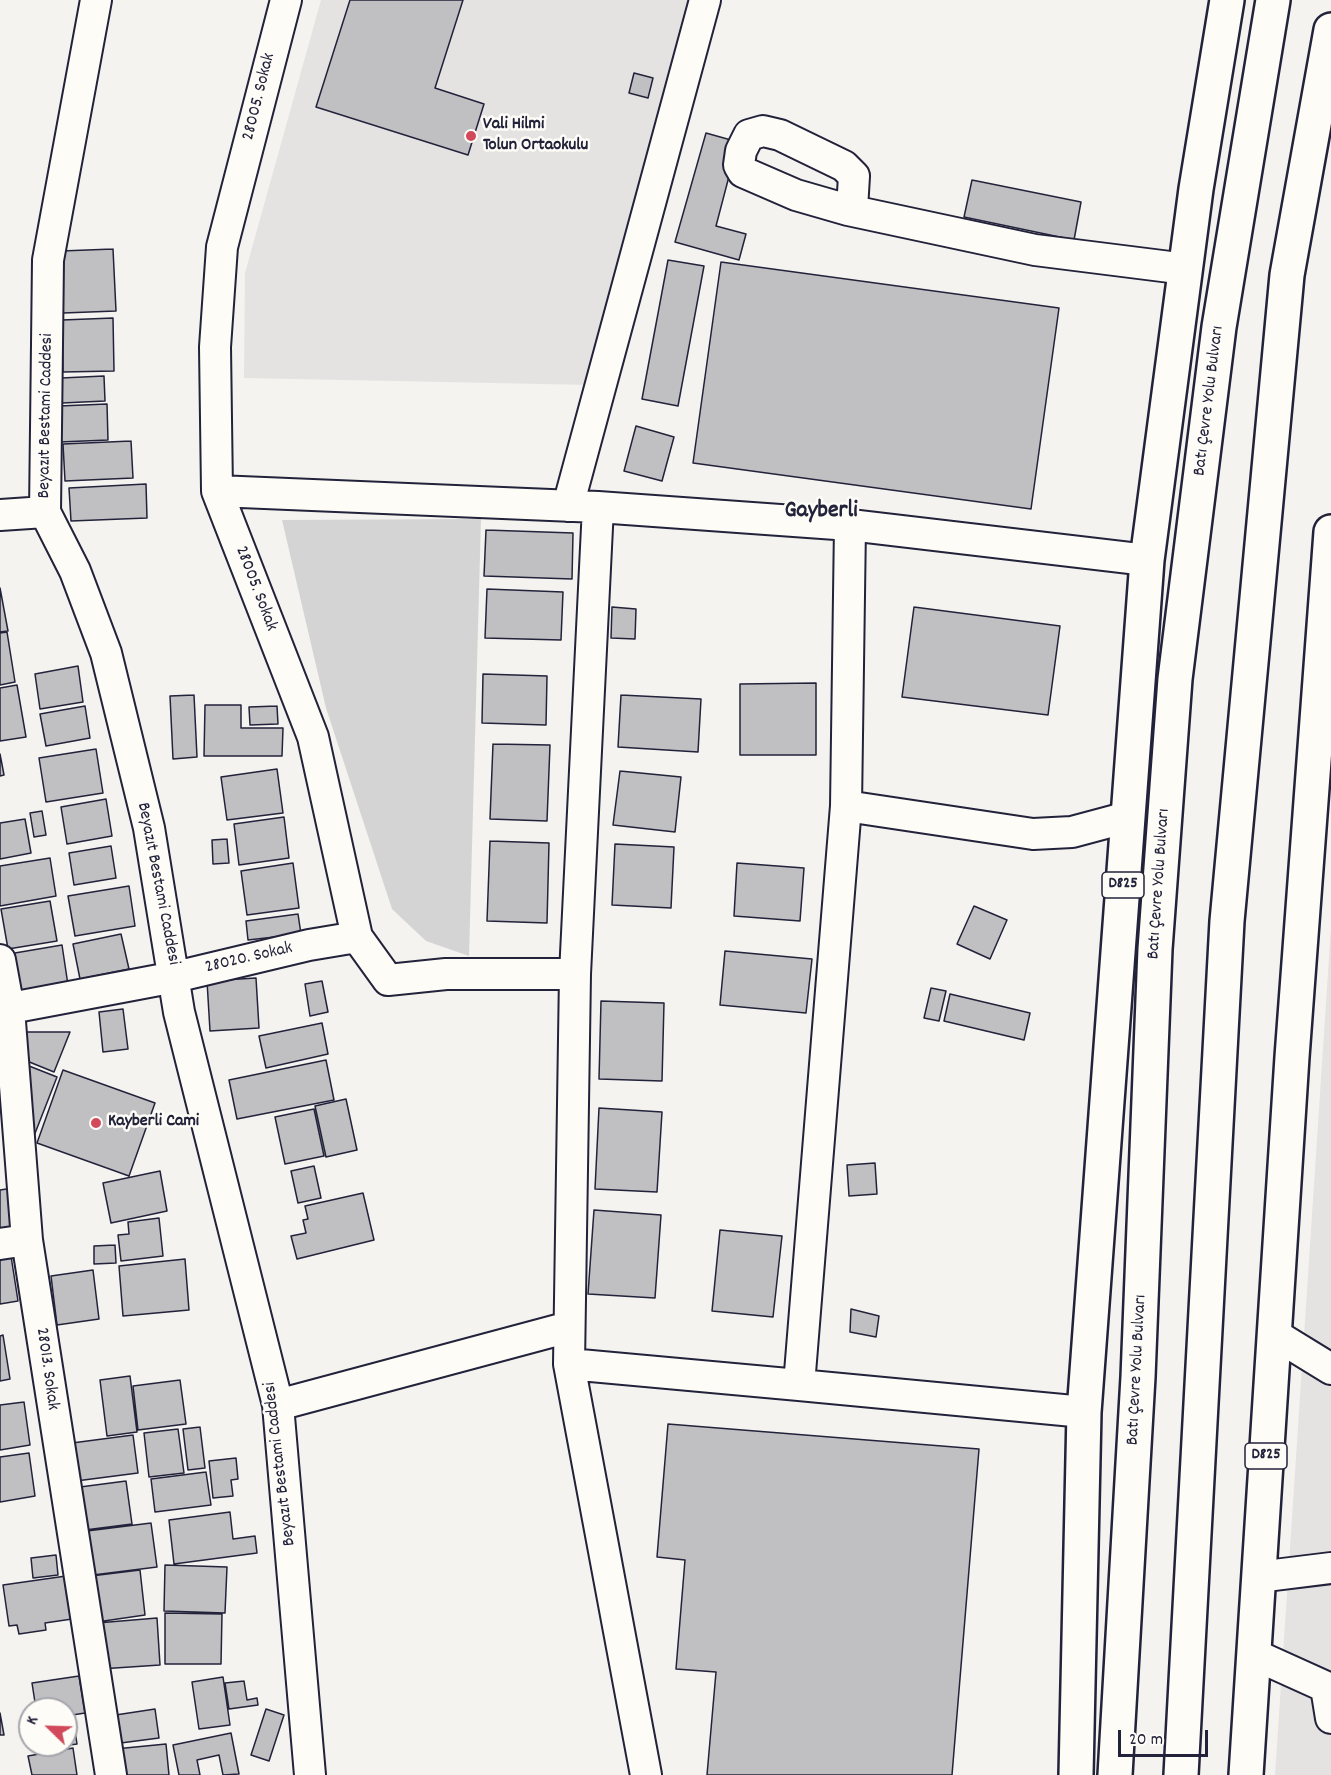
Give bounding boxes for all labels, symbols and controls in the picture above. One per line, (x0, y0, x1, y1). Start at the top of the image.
street label: 28005. Sokak (239, 51, 281, 143)
place label: Vali Hilmi Tolun Ortaokulu (483, 115, 588, 158)
marker: Vali Hilmi Tolun Ortaokulu (464, 129, 478, 143)
street label: Batı Çevre Yolu Bulvarı (1190, 325, 1230, 477)
street label: Beyazıt Bestami Caddesi (35, 333, 59, 499)
district label: Gayberli (784, 499, 858, 527)
street label: 28005. Sokak (229, 543, 281, 635)
street label: Beyazıt Bestami Caddesi (131, 801, 183, 967)
street label: Batı Çevre Yolu Bulvarı (1144, 808, 1176, 960)
road number: D825 (1102, 872, 1144, 898)
street label: 28020. Sokak (203, 938, 295, 980)
place label: Kayberli Cami (108, 1112, 199, 1134)
marker: Kayberli Cami (89, 1116, 103, 1130)
street label: Batı Çevre Yolu Bulvarı (1123, 1294, 1153, 1446)
street label: 28013. Sokak (30, 1326, 62, 1412)
street label: Beyazıt Bestami Caddesi (260, 1381, 302, 1547)
road number: D825 (1245, 1443, 1287, 1469)
north arrow (18, 1697, 78, 1757)
text: K (21, 1713, 45, 1728)
scale bar (1121, 1718, 1211, 1756)
text: 20 m (1129, 1728, 1163, 1753)

